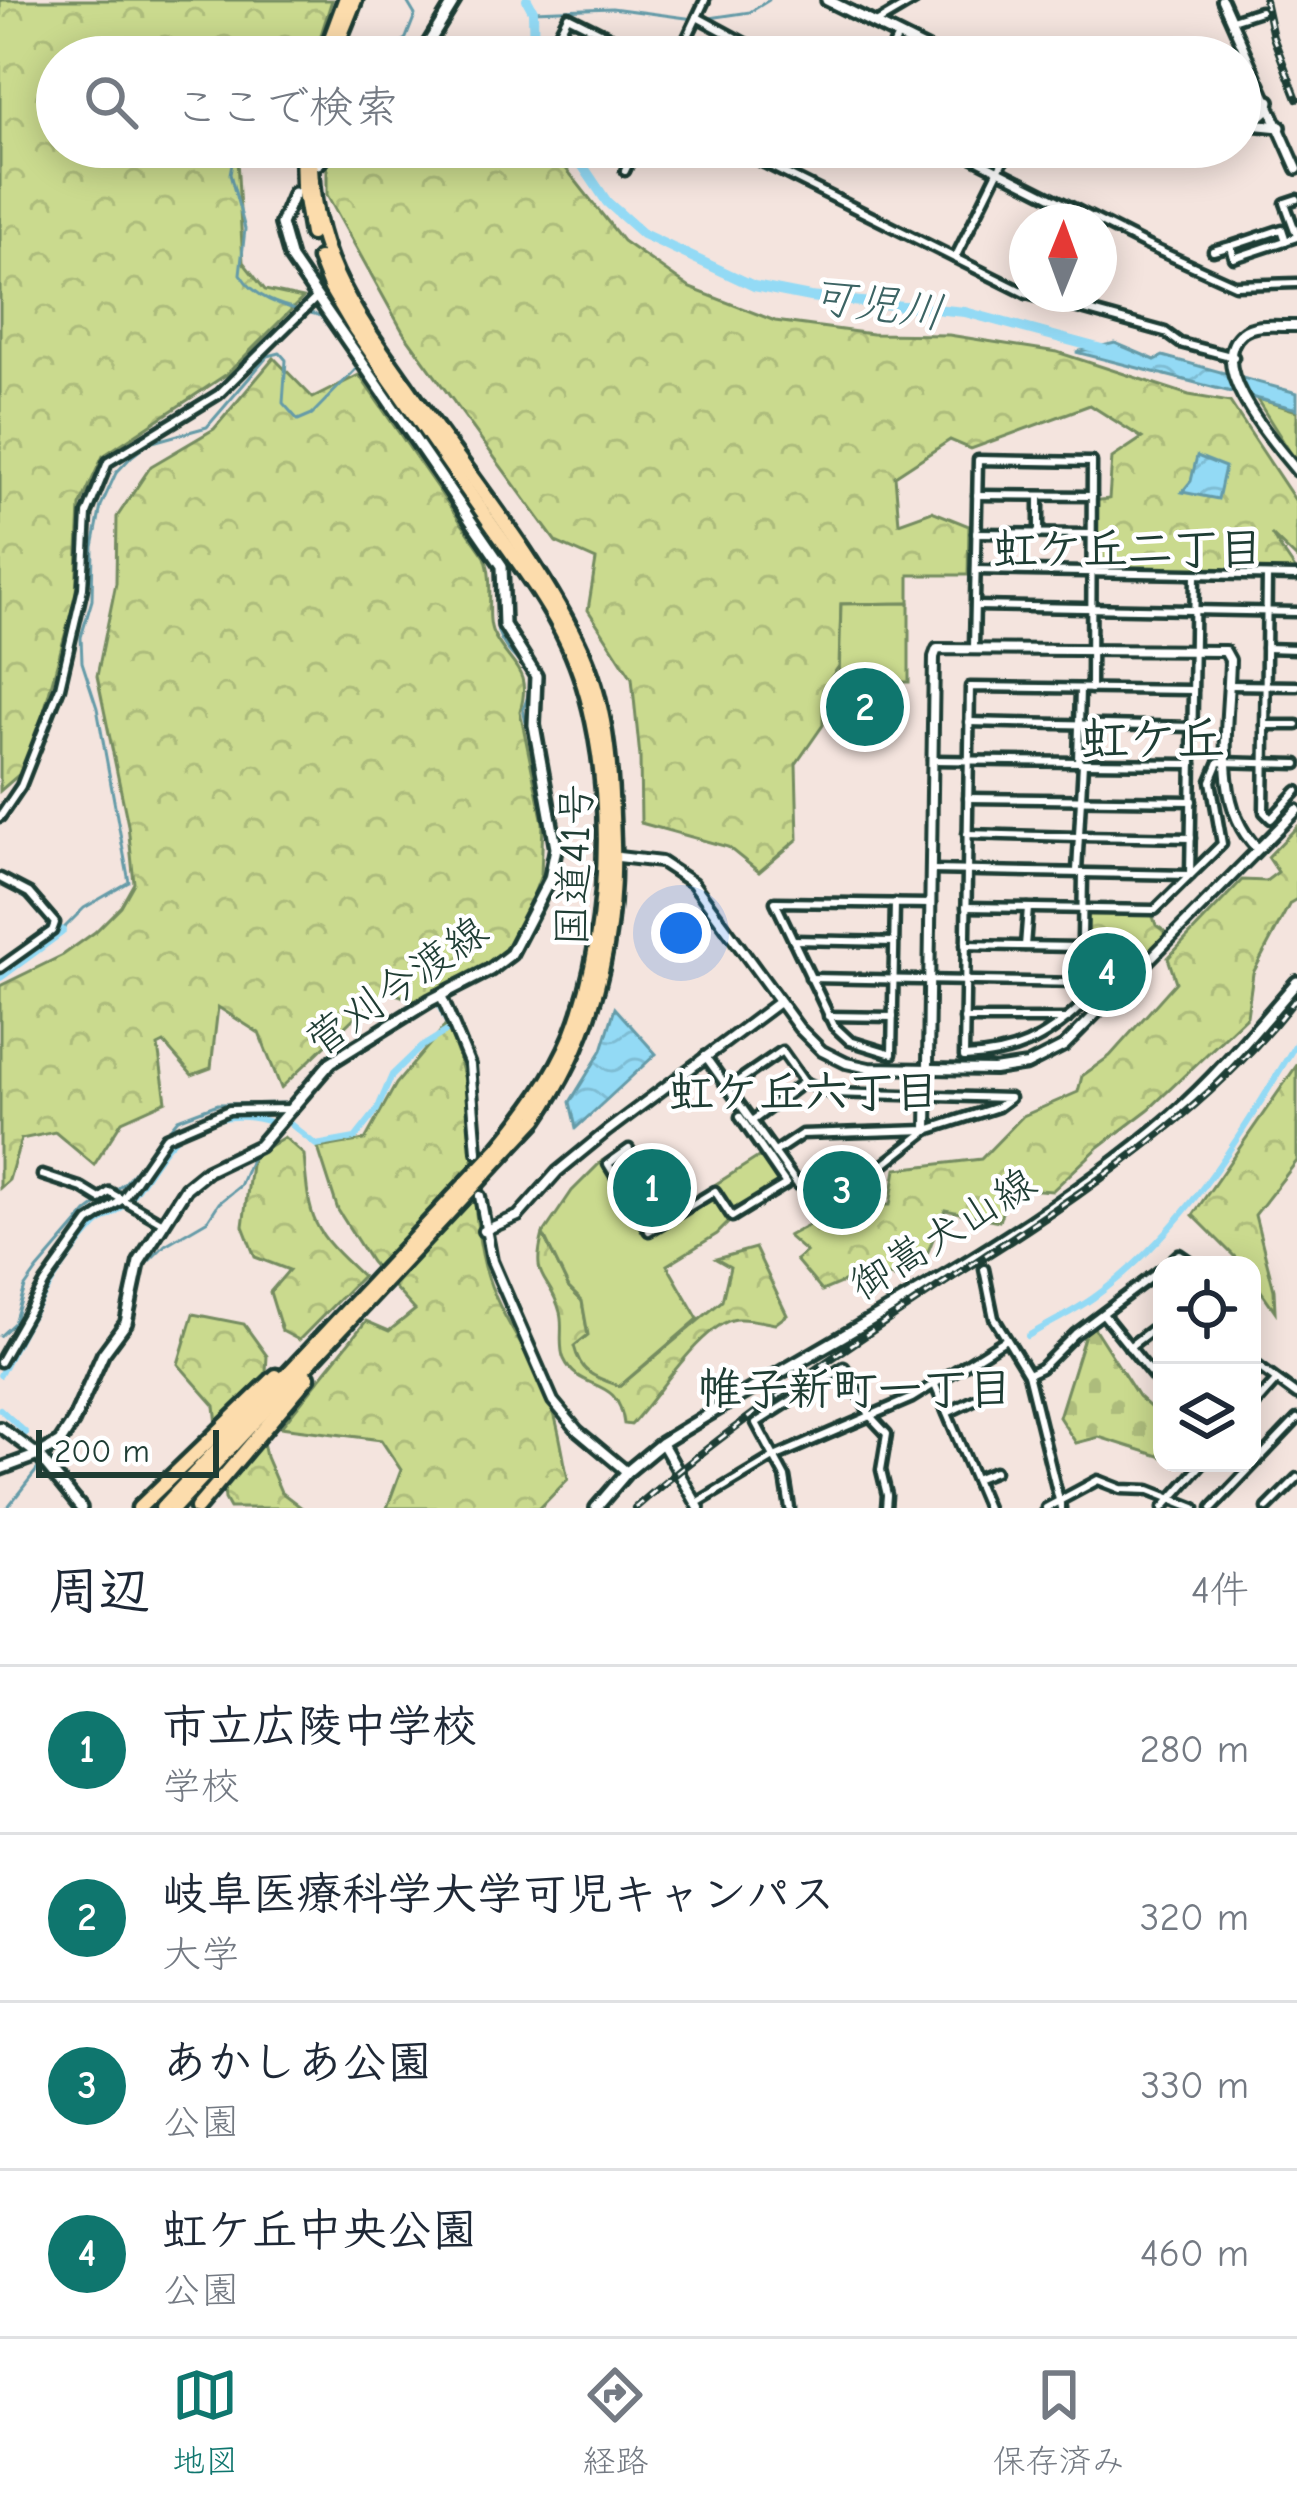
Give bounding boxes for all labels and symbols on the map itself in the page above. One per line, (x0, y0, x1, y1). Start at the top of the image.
north arrow (1009, 204, 1117, 312)
water label: 可児川 (806, 269, 947, 339)
district label: 虹ケ丘二丁目 (993, 523, 1263, 575)
pin: 2 (826, 662, 904, 752)
district label: 虹ケ丘 (1081, 712, 1225, 767)
street label: 国道41号 (547, 783, 602, 947)
your location (651, 903, 711, 963)
street label: 菅刈今渡線 (297, 906, 497, 1067)
pin: 4 (1068, 927, 1146, 1017)
district label: 虹ケ丘六丁目 (669, 1066, 939, 1118)
pin: 1 (613, 1143, 691, 1233)
pin: 3 (803, 1145, 881, 1235)
street label: 御嵩犬山線 (841, 1158, 1045, 1311)
district label: 帷子新町一丁目 (697, 1363, 1013, 1415)
scale bar (36, 1424, 219, 1477)

